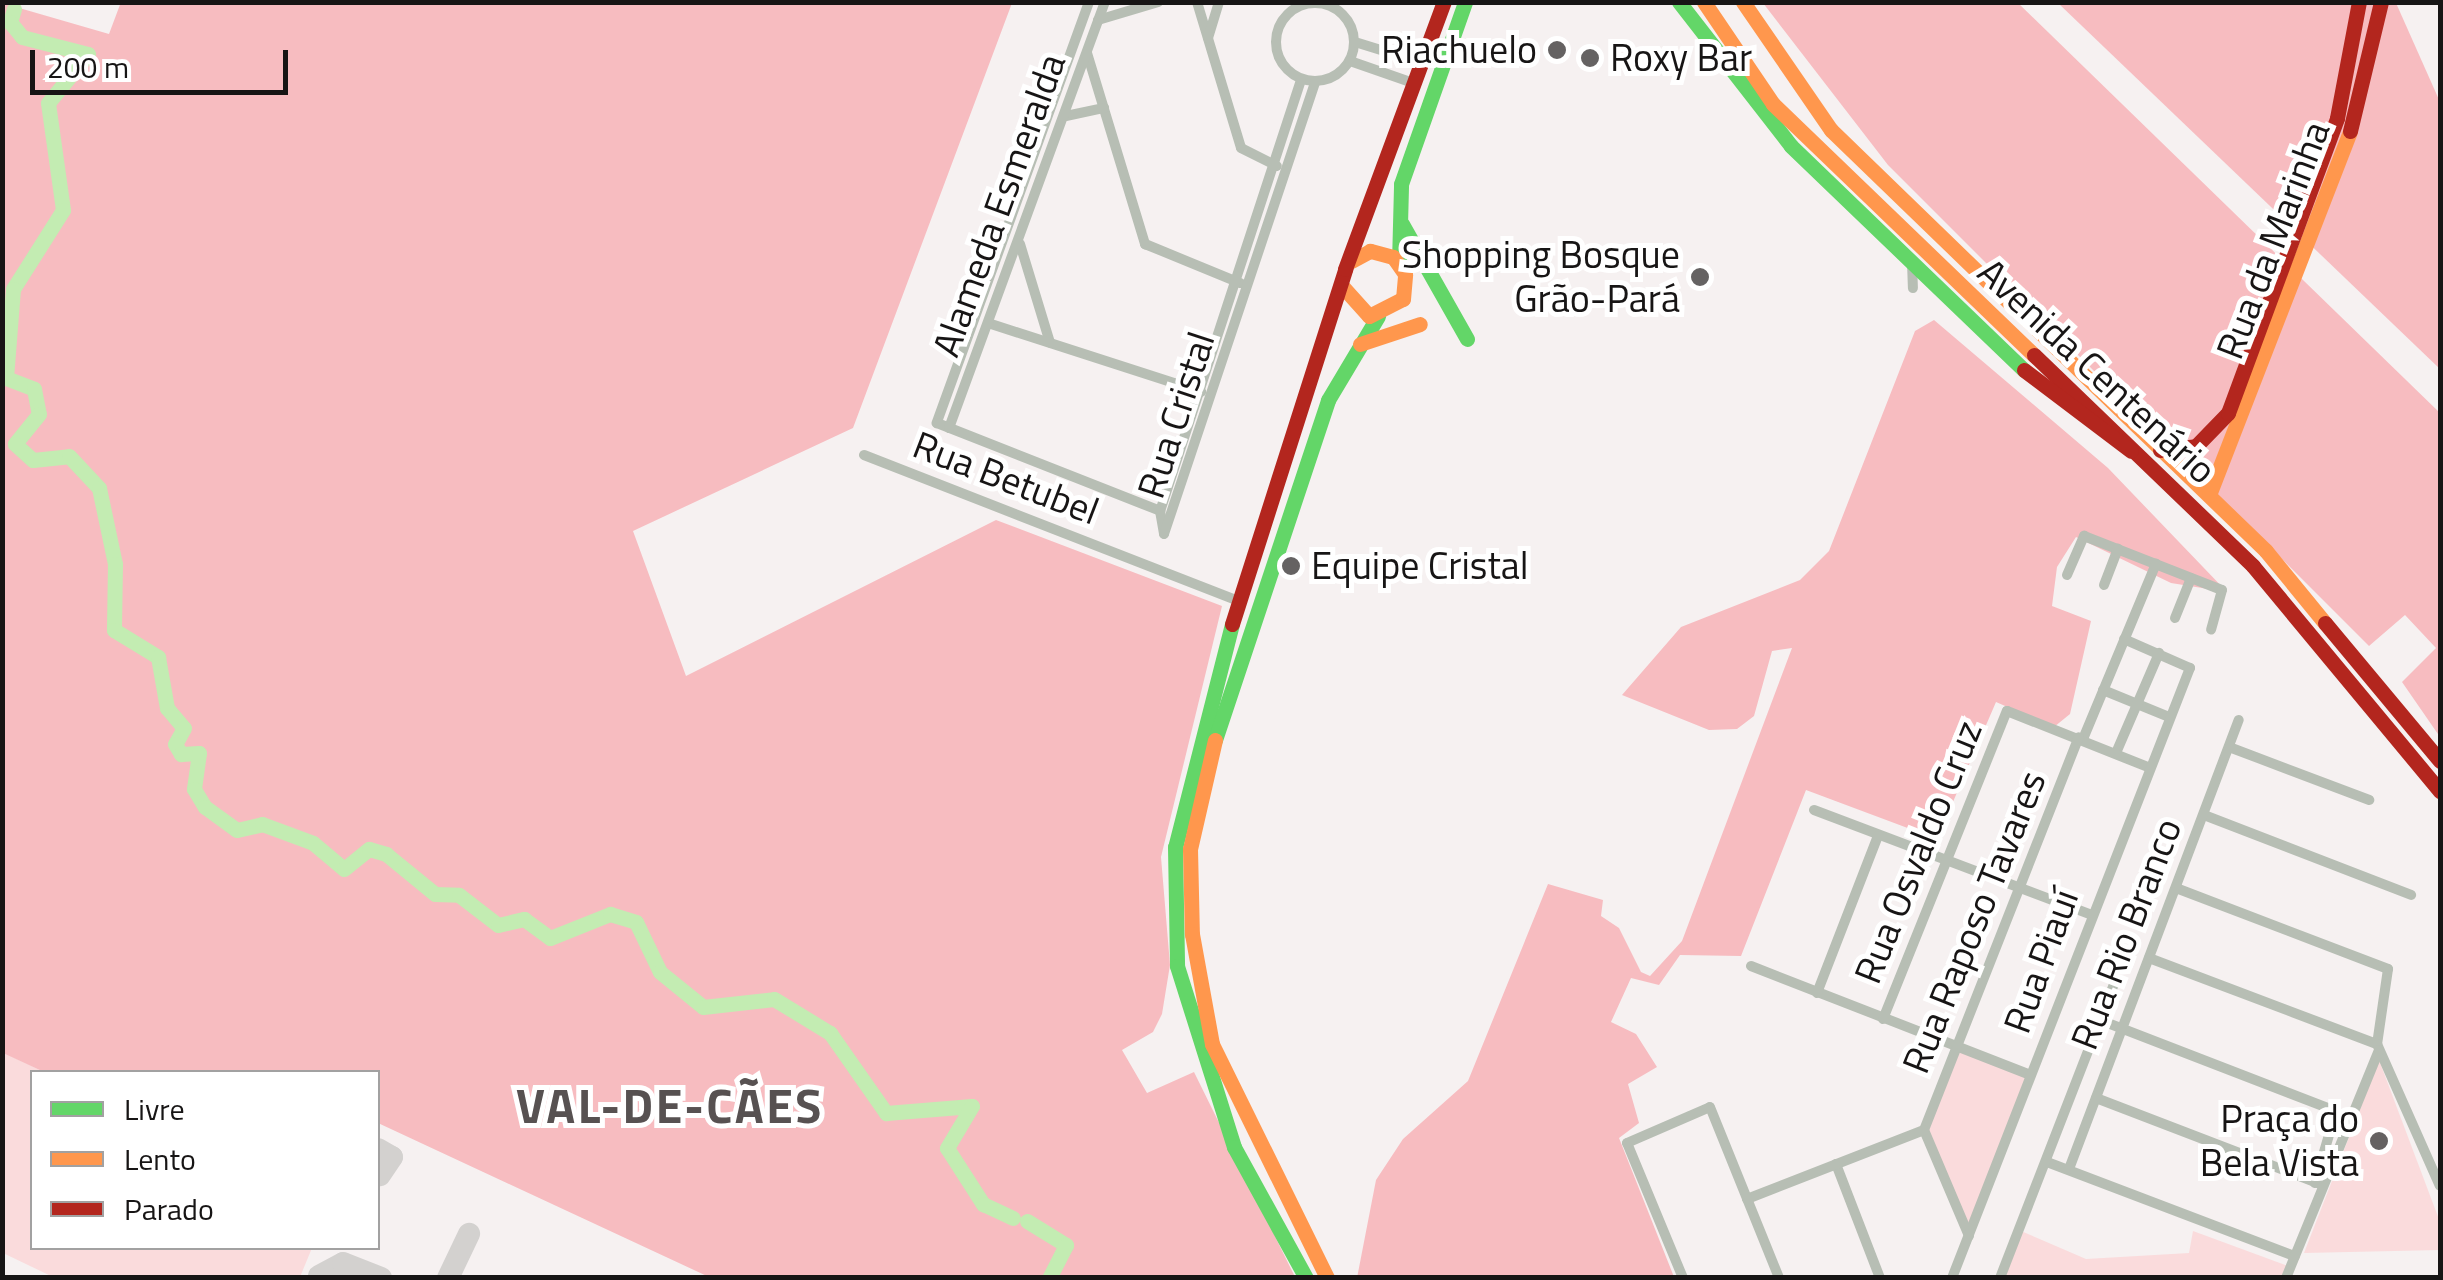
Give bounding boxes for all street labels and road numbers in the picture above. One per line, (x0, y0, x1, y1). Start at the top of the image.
street label: Alameda Esmeralda (923, 47, 1075, 363)
street label: Rua da Marinha (2207, 115, 2339, 365)
street label: Avenida Centenário (1969, 249, 2225, 493)
street label: Rua Cristal (1128, 326, 1224, 504)
street label: Rua Betubel (907, 422, 1105, 534)
street label: Rua Osvaldo Cruz (1845, 714, 1991, 990)
street label: Rua Raposo Tavares (1893, 764, 2055, 1080)
street label: Rua Rio Branco (2061, 812, 2191, 1056)
street label: Rua Piauí (1994, 883, 2088, 1039)

